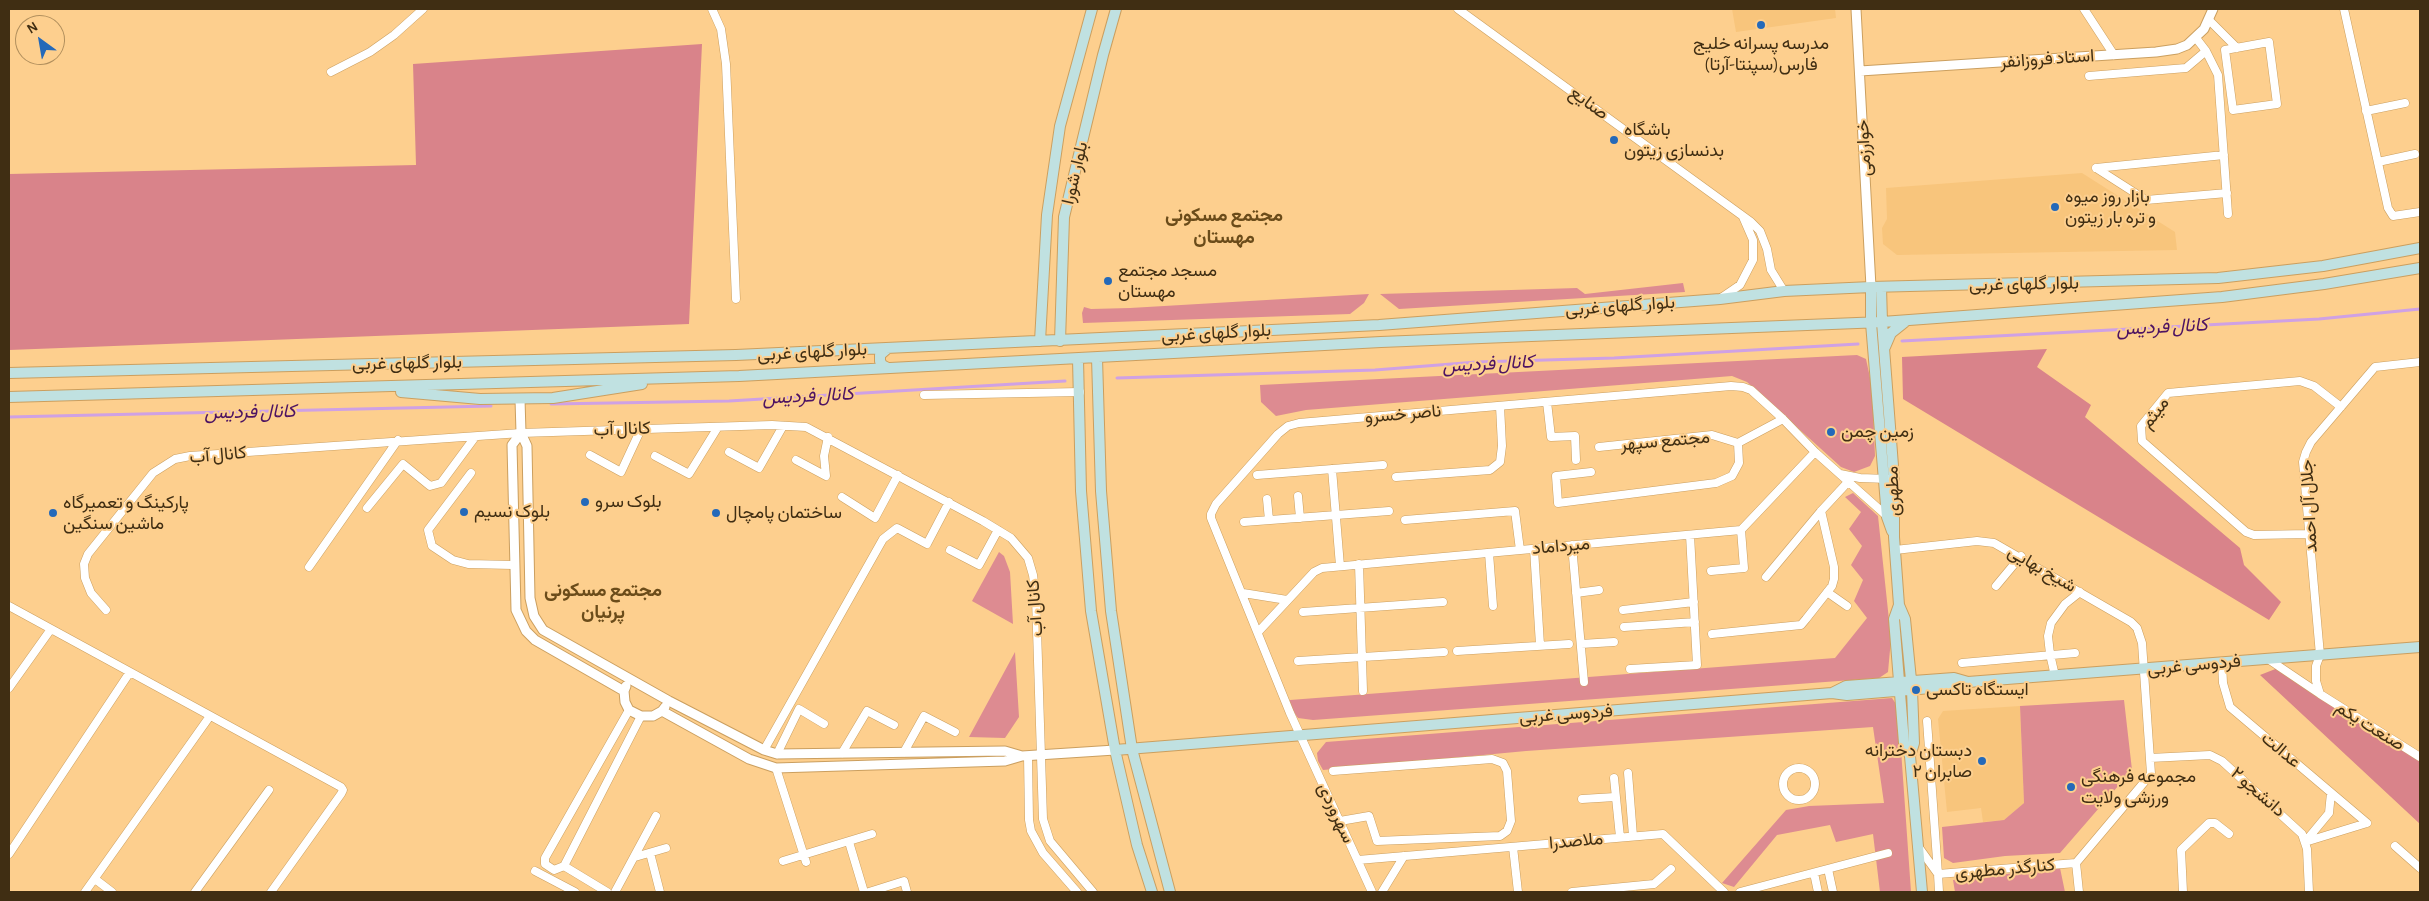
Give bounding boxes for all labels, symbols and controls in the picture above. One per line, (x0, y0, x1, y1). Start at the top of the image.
north arrow (15, 15, 65, 65)
marker: مدرسه پسرانه خلیج فارس(سپنتا-آرتا) (1755, 19, 1767, 31)
text: N (25, 20, 40, 37)
place label: مدرسه پسرانه خلیج فارس(سپنتا-آرتا) (1693, 33, 1829, 76)
street label: استاد فروزانفر (1999, 45, 2095, 73)
street label: صنایع (1565, 82, 1613, 124)
place label: باشگاه بدنسازی زیتون (1624, 119, 1724, 162)
street label: خوارزمی (1852, 119, 1876, 177)
marker: باشگاه بدنسازی زیتون (1608, 134, 1620, 146)
street label: بلوار شورا (1057, 140, 1093, 206)
place label: بازار روز میوه و تره بار زیتون (2065, 186, 2156, 228)
marker: بازار روز میوه و تره بار زیتون (2049, 201, 2061, 213)
district label: مجتمع مسکونی مهستان (1165, 204, 1283, 248)
place label: مسجد مجتمع مهستان (1118, 260, 1217, 302)
street label: بلوار گلهای غربی (1969, 272, 2079, 296)
marker: مسجد مجتمع مهستان (1102, 275, 1114, 287)
street label: بلوار گلهای غربی (1564, 291, 1676, 321)
water label: کانال فردیس (2116, 313, 2208, 341)
street label: بلوار گلهای غربی (1161, 319, 1271, 347)
street label: بلوار گلهای غربی (757, 338, 867, 366)
water label: کانال فردیس (1442, 350, 1534, 378)
street label: بلوار گلهای غربی (352, 351, 462, 375)
water label: کانال فردیس (762, 382, 854, 410)
street label: میثم (2136, 393, 2174, 433)
water label: کانال فردیس (204, 400, 296, 424)
street label: ناصر خسرو (1364, 400, 1442, 428)
street label: کانال آب (593, 417, 651, 441)
place label: زمین چمن (1841, 421, 1914, 443)
street label: مجتمع سپهر (1619, 426, 1711, 456)
marker: زمین چمن (1825, 426, 1837, 438)
street label: کانال آب (189, 442, 247, 468)
street label: جلال آل احمد (2296, 459, 2322, 553)
street label: مطهری (1881, 465, 1905, 517)
place label: بلوک سرو (595, 491, 662, 513)
place label: پارکینگ و تعمیرگاه ماشین سنگین (63, 492, 189, 534)
marker: بلوک سرو (579, 496, 591, 508)
place label: بلوک نسیم (474, 501, 550, 523)
place label: ساختمان پامچال (726, 502, 842, 524)
marker: بلوک نسیم (458, 506, 470, 518)
marker: پارکینگ و تعمیرگاه ماشین سنگین (47, 507, 59, 519)
marker: ساختمان پامچال (710, 507, 722, 519)
street label: میرداماد (1531, 533, 1591, 559)
street label: شیخ بهایی (2004, 541, 2080, 597)
district label: مجتمع مسکونی پرنیان (544, 579, 662, 623)
street label: کانال آب (1022, 579, 1048, 637)
street label: فردوسی غربی (2146, 650, 2242, 680)
place label: ایستگاه تاکسی (1926, 679, 2029, 701)
marker: ایستگاه تاکسی (1910, 684, 1922, 696)
street label: صنعت یکم (2331, 696, 2409, 756)
street label: فردوسی غربی (1518, 700, 1614, 728)
street label: عدالت (2257, 727, 2305, 773)
place label: دبستان دخترانه صابران ۲ (1865, 740, 1972, 782)
marker: دبستان دخترانه صابران ۲ (1976, 755, 1988, 767)
street label: دانشجو ۲ (2226, 762, 2290, 822)
place label: مجموعه فرهنگی ورزشی ولایت (2081, 766, 2196, 809)
street label: سهروردی (1313, 779, 1359, 847)
marker: مجموعه فرهنگی ورزشی ولایت (2065, 781, 2077, 793)
street label: ملاصدرا (1548, 828, 1604, 854)
street label: کنارگذر مطهری (1954, 854, 2056, 884)

